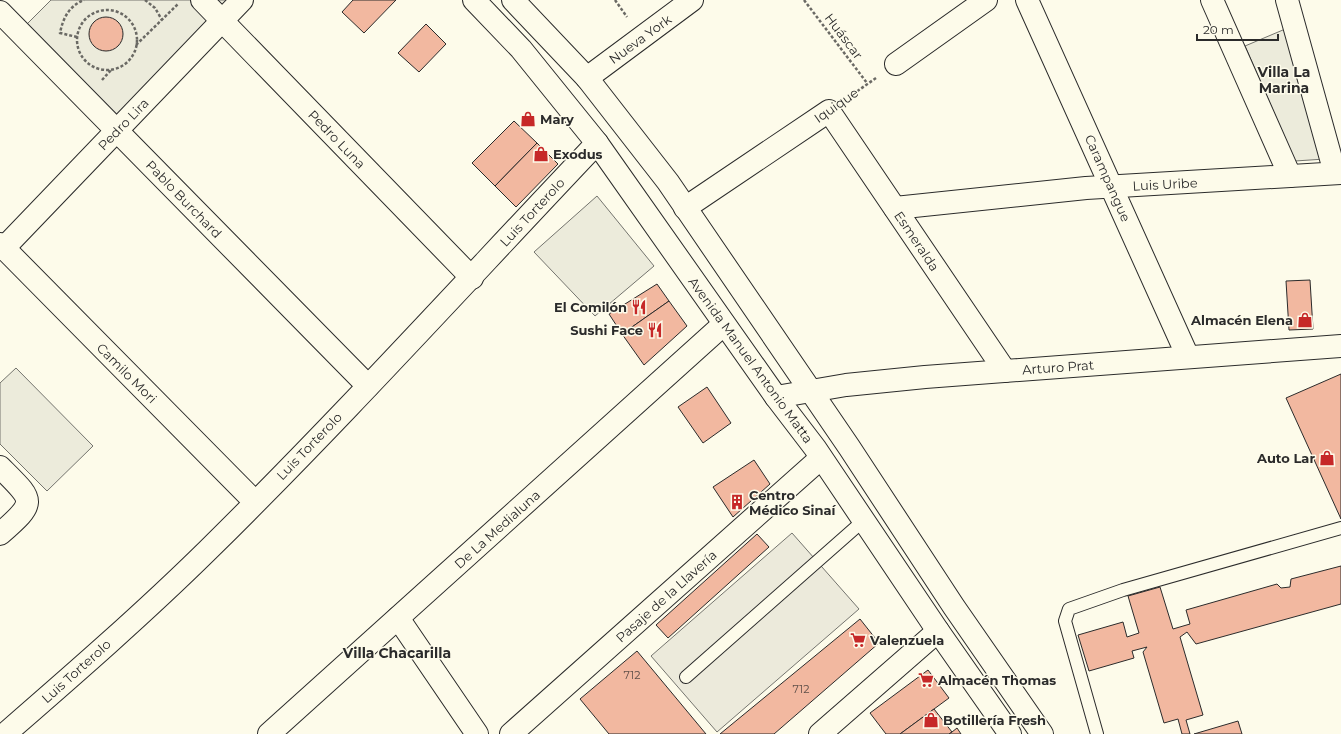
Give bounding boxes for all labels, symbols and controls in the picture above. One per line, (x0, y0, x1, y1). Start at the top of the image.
street label: Huáscar (822, 10, 866, 62)
street label: Nueva York (606, 11, 675, 67)
scale bar (1197, 16, 1278, 42)
text: 20 m (1203, 22, 1234, 37)
district label: Villa La Marina (1257, 63, 1310, 97)
street label: Iquique (811, 84, 861, 126)
street label: Pedro Lira (94, 95, 152, 153)
street label: Pedro Luna (305, 106, 369, 172)
shop icon: Mary (519, 110, 537, 128)
place label: Mary (540, 111, 574, 127)
street label: Carampangue (1082, 132, 1134, 224)
shop icon: Exodus (532, 145, 550, 163)
place label: Exodus (553, 146, 603, 162)
street label: Pablo Burchard (143, 157, 225, 241)
street label: Luis Uribe (1132, 174, 1198, 194)
street label: Luis Torterolo (496, 175, 568, 249)
street label: Esmeralda (891, 208, 943, 274)
street label: Avenida Manuel Antonio Matta (685, 274, 817, 446)
restaurant icon: El Comilón (630, 298, 648, 316)
place label: El Comilón (554, 299, 627, 315)
shop icon: Almacén Elena (1296, 311, 1314, 329)
place label: Almacén Elena (1190, 312, 1293, 328)
restaurant icon: Sushi Face (646, 321, 664, 339)
place label: Sushi Face (570, 322, 643, 338)
street label: Camilo Mori (94, 340, 160, 406)
street label: Arturo Prat (1022, 357, 1094, 377)
street label: Luis Torterolo (273, 409, 345, 483)
shop icon: Auto Lar (1318, 449, 1336, 467)
place label: Auto Lar (1256, 450, 1315, 466)
street label: De La Medialuna (451, 486, 543, 572)
place label: Centro Médico Sinaí (749, 487, 837, 518)
building icon: Centro Médico Sinaí (728, 493, 746, 511)
street label: Pasaje de la Llavería (612, 547, 720, 645)
supermarket icon: Valenzuela (849, 631, 867, 649)
place label: Valenzuela (869, 632, 944, 648)
street label: Luis Torterolo (38, 636, 114, 706)
district label: Villa Chacarilla (342, 644, 451, 662)
house number: 712 (624, 668, 640, 682)
supermarket icon: Almacén Thomas (917, 671, 935, 689)
place label: Almacén Thomas (937, 672, 1056, 688)
house number: 712 (793, 682, 809, 696)
shop icon: Botillería Fresh (922, 711, 940, 729)
place label: Botillería Fresh (943, 712, 1046, 728)

